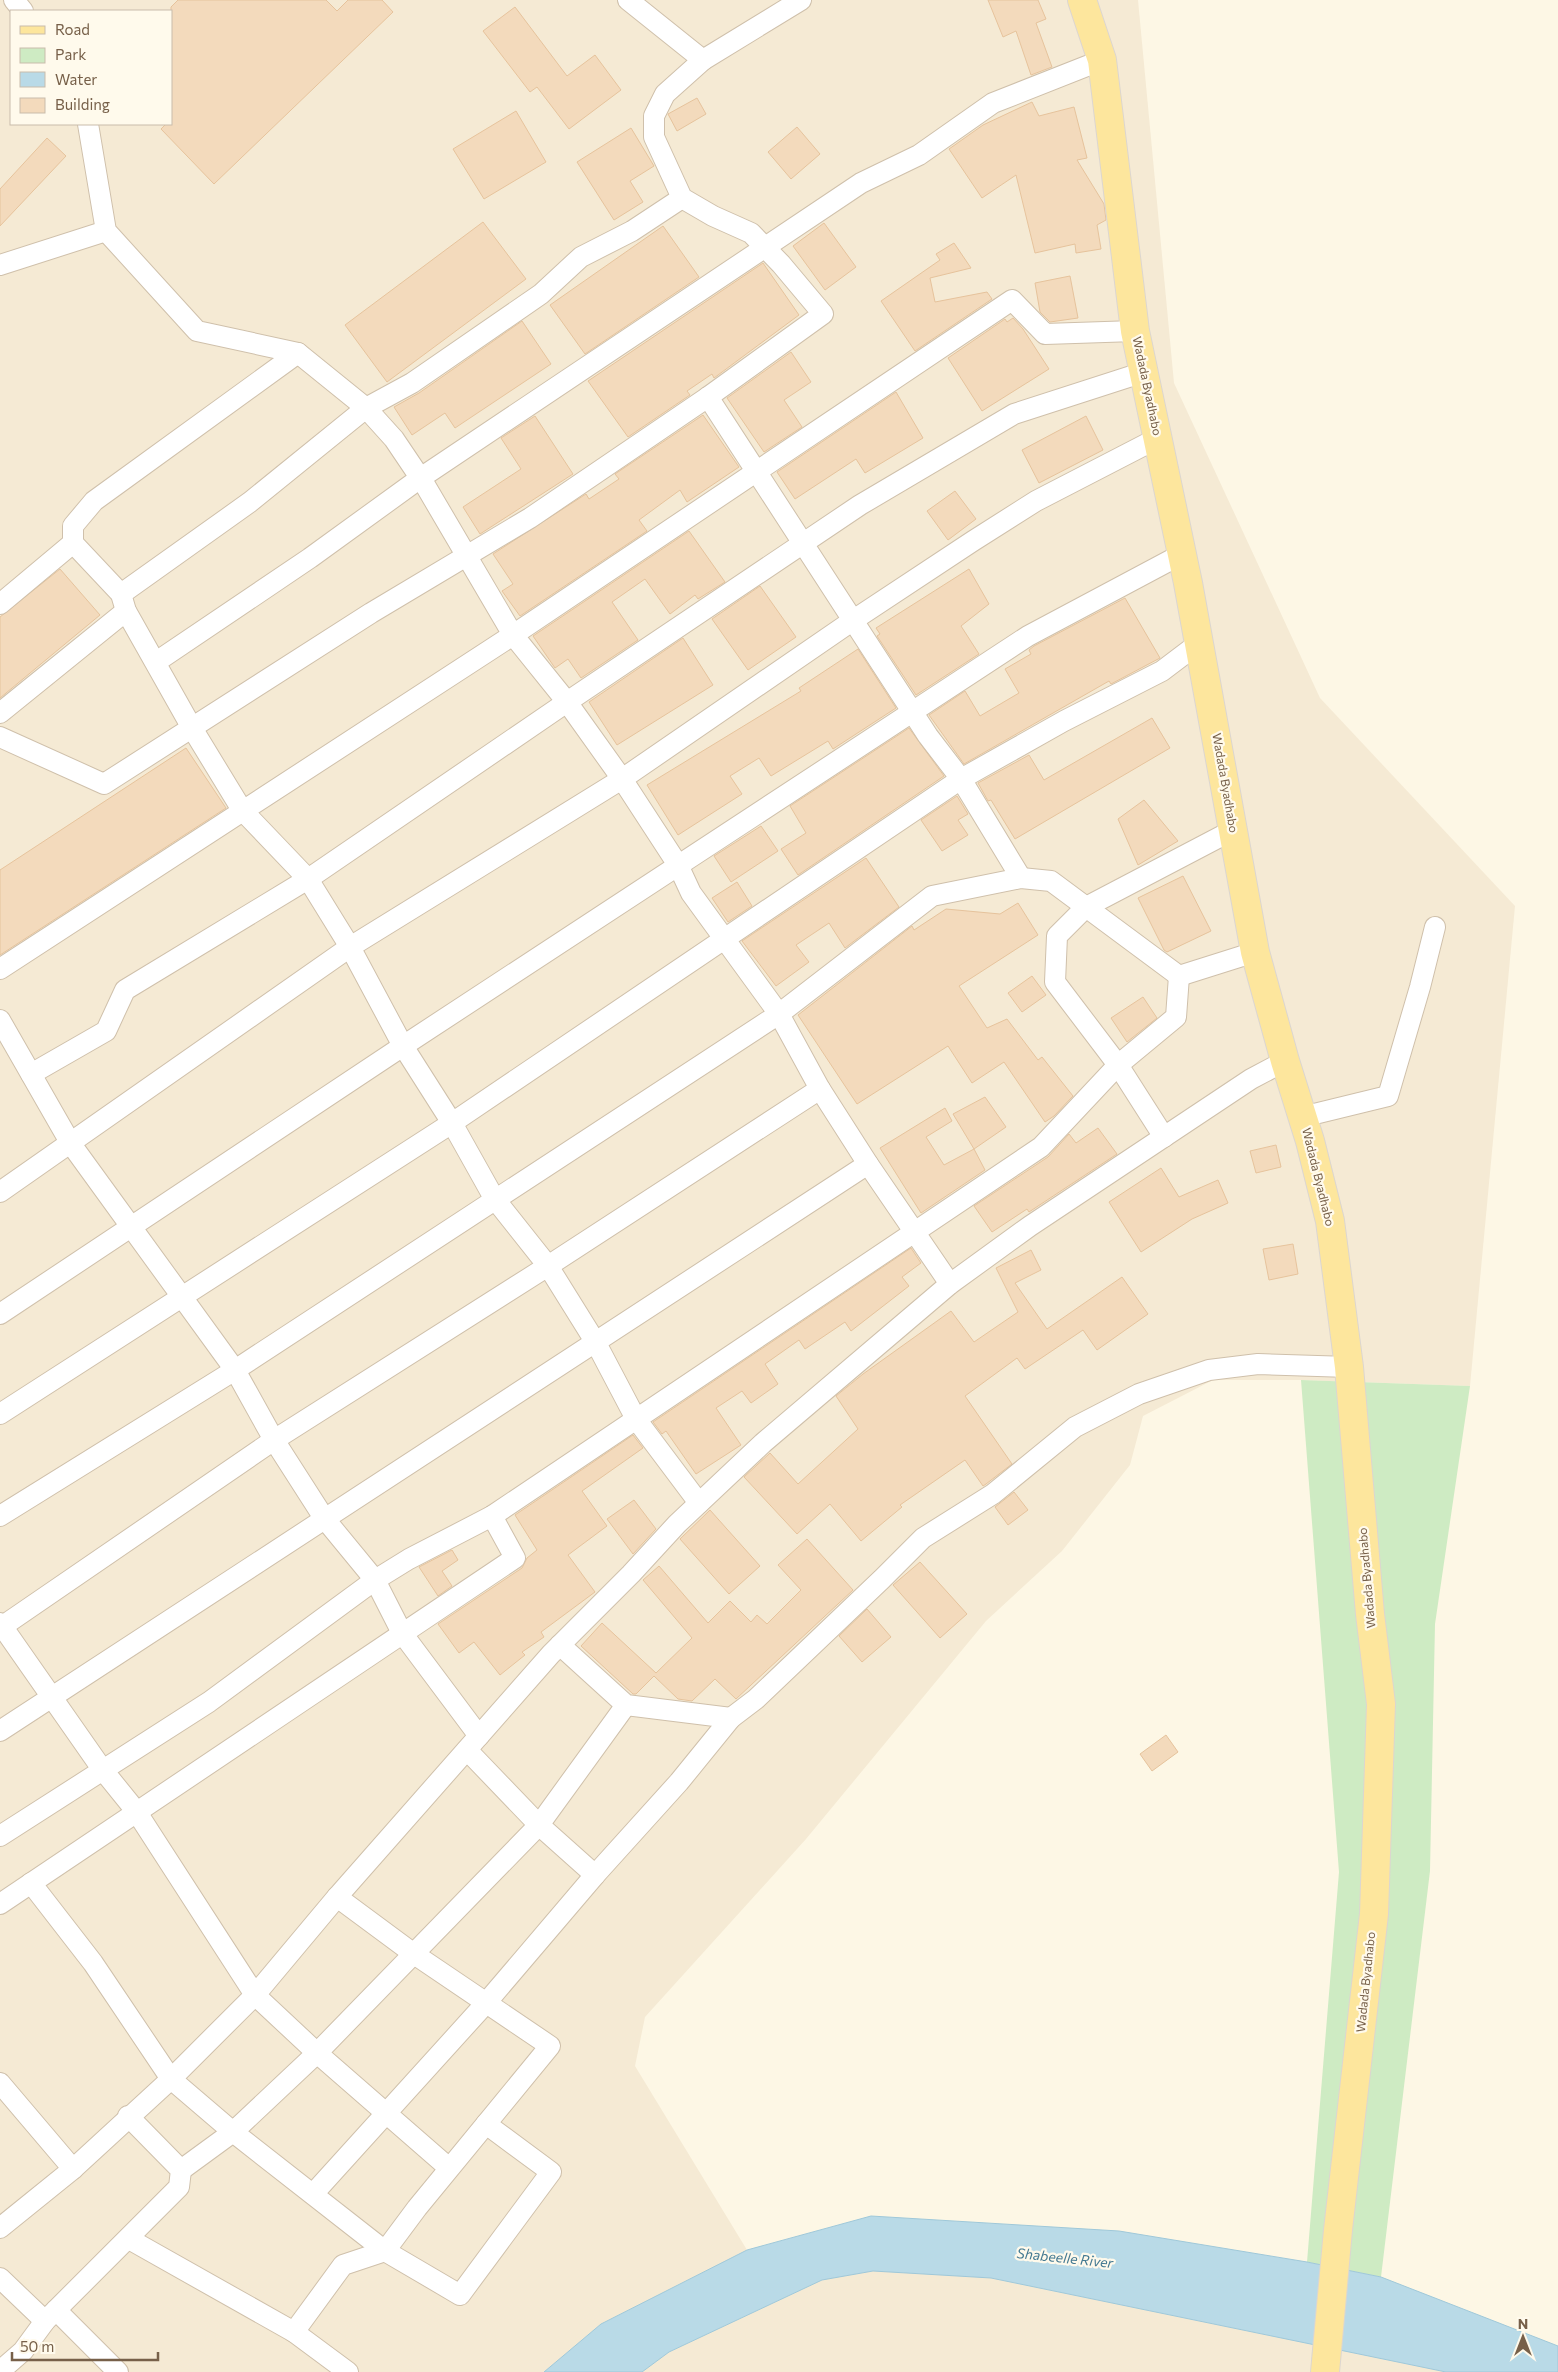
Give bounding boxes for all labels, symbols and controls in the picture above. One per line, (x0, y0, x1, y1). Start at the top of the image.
legend (10, 10, 172, 125)
text: Road (55, 20, 90, 38)
text: Park (55, 45, 86, 63)
text: Water (55, 70, 97, 88)
text: Building (55, 95, 110, 113)
street label: Wadada Byadhabo (1131, 335, 1165, 437)
street label: Wadada Byadhabo (1210, 732, 1242, 834)
street label: Wadada Byadhabo (1300, 1126, 1338, 1227)
street label: Wadada Byadhabo (1355, 1527, 1377, 1629)
street label: Wadada Byadhabo (1353, 1931, 1377, 2033)
water label: Shabeelle River (1016, 2244, 1114, 2271)
north arrow (1498, 2312, 1548, 2362)
text: N (1518, 2315, 1528, 2332)
scale bar (12, 2330, 159, 2362)
text: 50 m (20, 2337, 54, 2355)

